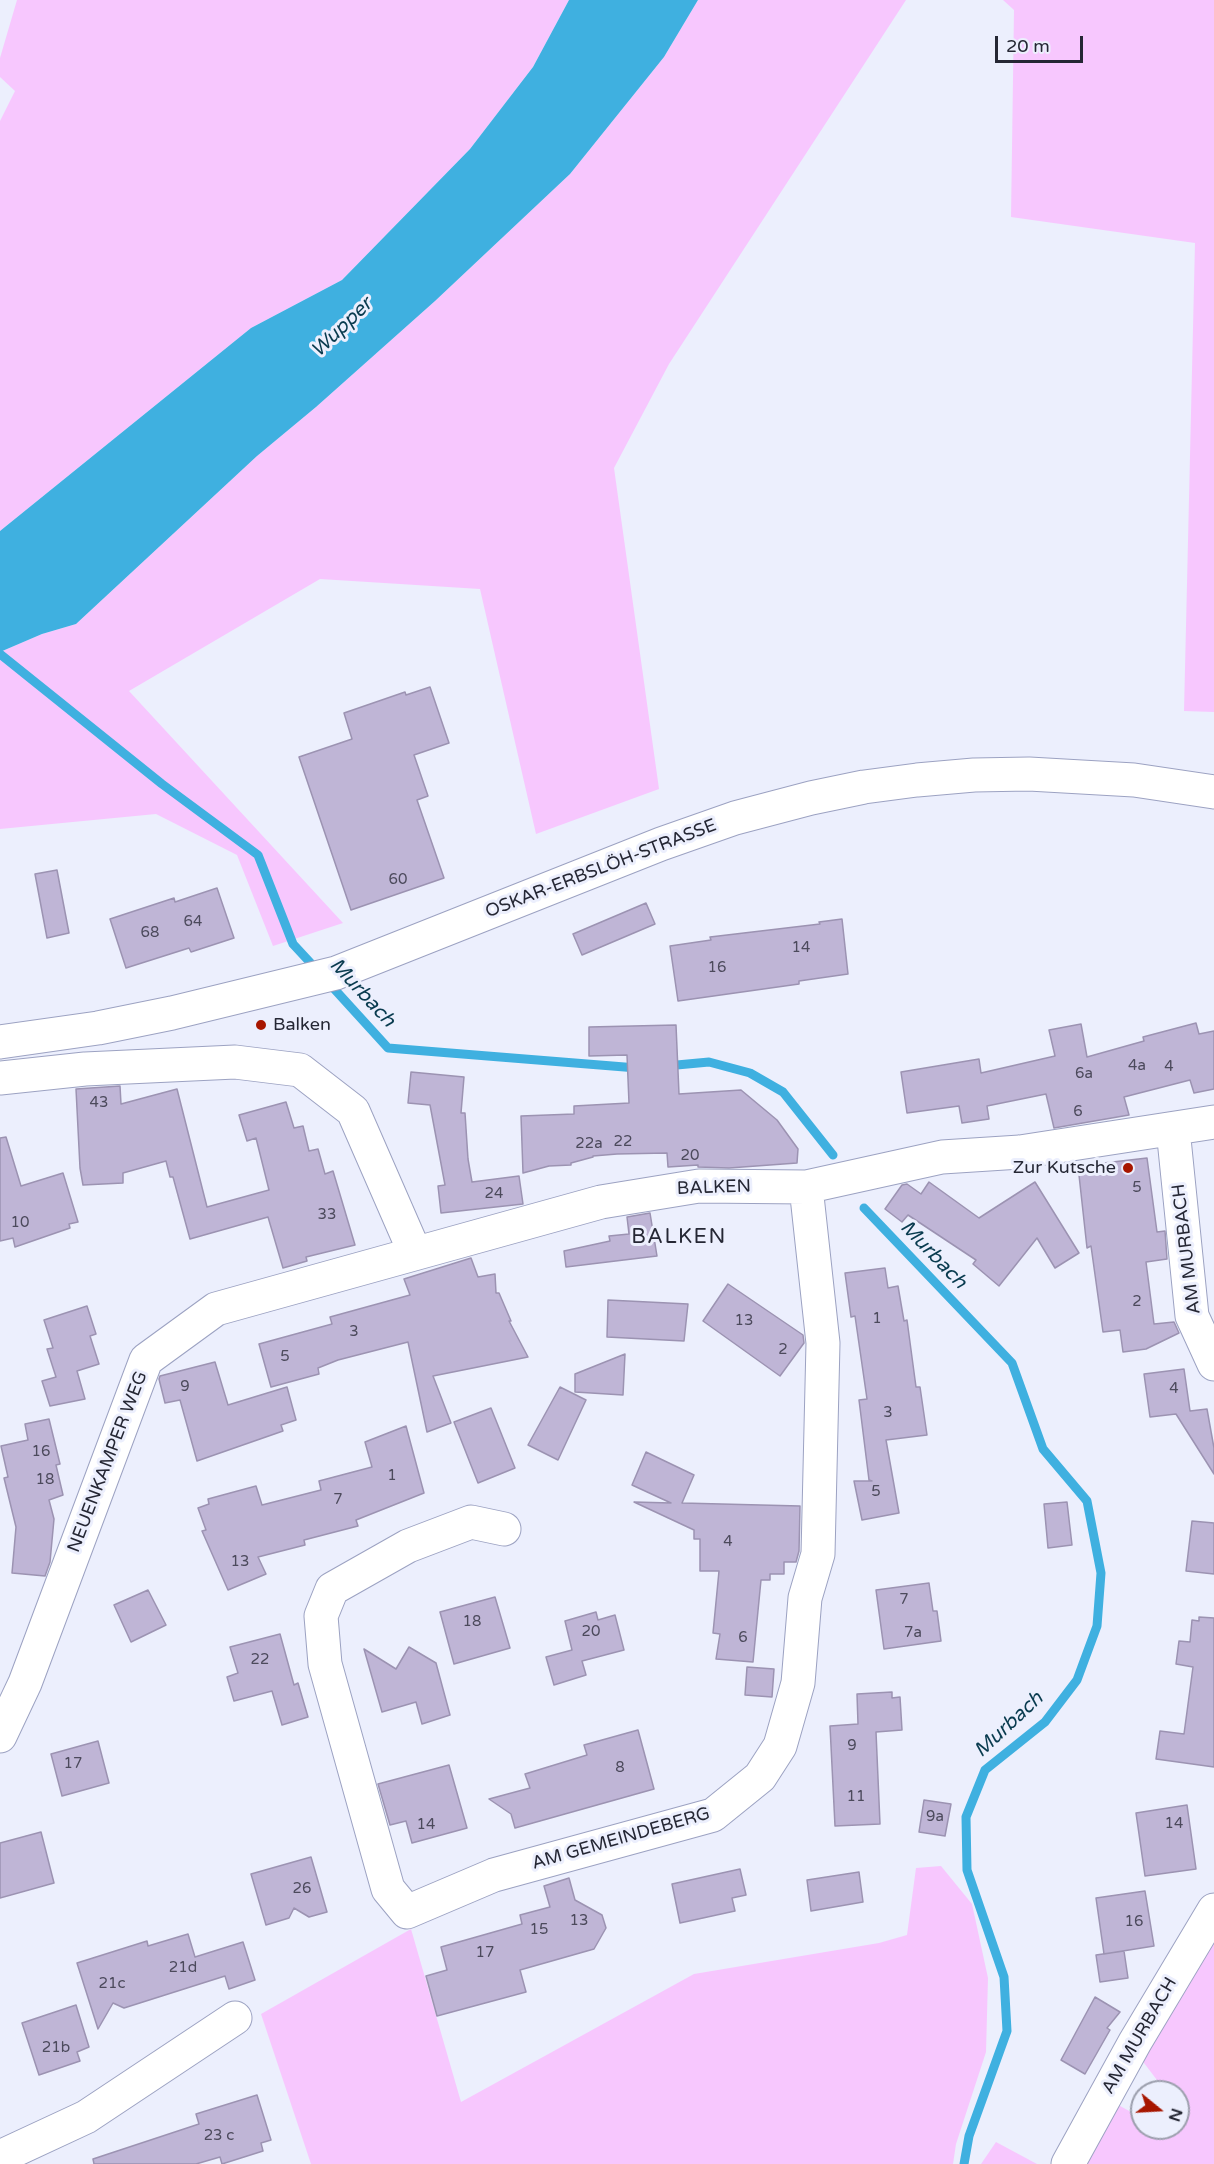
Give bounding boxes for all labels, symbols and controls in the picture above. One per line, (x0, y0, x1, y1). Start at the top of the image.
scale bar (998, 24, 1086, 62)
text: 20 m (1006, 35, 1050, 57)
water label: Wupper (306, 293, 378, 363)
street label: OSKAR-ERBSLÖH-STRASSE (482, 815, 720, 923)
house number: 60 (389, 871, 407, 889)
house number: 64 (184, 913, 202, 931)
house number: 68 (141, 924, 159, 942)
house number: 14 (792, 939, 810, 957)
water label: Murbach (324, 954, 400, 1032)
house number: 16 (708, 959, 726, 977)
place label: Balken (273, 1014, 331, 1036)
marker: Balken (254, 1018, 268, 1032)
house number: 4a (1128, 1057, 1146, 1075)
house number: 4 (1164, 1058, 1174, 1076)
house number: 6a (1075, 1065, 1093, 1083)
house number: 43 (90, 1094, 108, 1112)
house number: 6 (1073, 1103, 1083, 1121)
house number: 22 (614, 1133, 632, 1151)
house number: 22a (575, 1135, 603, 1153)
house number: 20 (681, 1147, 699, 1165)
place label: Zur Kutsche (1013, 1157, 1116, 1179)
marker: Zur Kutsche (1121, 1161, 1135, 1175)
street label: BALKEN (677, 1176, 751, 1200)
house number: 5 (1132, 1179, 1142, 1197)
street label: AM MURBACH (1168, 1183, 1206, 1315)
house number: 24 (485, 1185, 503, 1203)
house number: 33 (318, 1206, 336, 1224)
house number: 10 (11, 1214, 29, 1232)
water label: Murbach (895, 1216, 971, 1294)
district label: BALKEN (631, 1224, 727, 1250)
house number: 2 (1132, 1293, 1142, 1311)
house number: 1 (872, 1310, 882, 1328)
house number: 13 (735, 1312, 753, 1330)
house number: 3 (349, 1323, 359, 1341)
house number: 2 (778, 1341, 788, 1359)
house number: 5 (280, 1348, 290, 1366)
street label: NEUENKAMPER WEG (63, 1368, 153, 1556)
house number: 9 (180, 1378, 190, 1396)
house number: 4 (1169, 1380, 1179, 1398)
house number: 3 (883, 1404, 893, 1422)
house number: 16 (32, 1443, 50, 1461)
house number: 1 (387, 1467, 397, 1485)
house number: 18 (36, 1471, 54, 1489)
house number: 5 (871, 1483, 881, 1501)
house number: 7 (333, 1491, 343, 1509)
house number: 4 (723, 1533, 733, 1551)
house number: 13 (231, 1553, 249, 1571)
house number: 7 (899, 1591, 909, 1609)
house number: 18 (463, 1613, 481, 1631)
house number: 20 (582, 1623, 600, 1641)
house number: 7a (904, 1624, 922, 1642)
house number: 6 (738, 1629, 748, 1647)
house number: 22 (251, 1651, 269, 1669)
water label: Murbach (970, 1687, 1048, 1763)
house number: 9 (847, 1737, 857, 1755)
house number: 17 (64, 1755, 82, 1773)
house number: 8 (615, 1759, 625, 1777)
house number: 11 (847, 1788, 865, 1806)
street label: AM GEMEINDEBERG (529, 1803, 713, 1875)
house number: 9a (926, 1808, 944, 1826)
house number: 14 (1165, 1815, 1183, 1833)
house number: 14 (417, 1816, 435, 1834)
house number: 26 (293, 1880, 311, 1898)
house number: 13 (570, 1912, 588, 1930)
house number: 16 (1125, 1913, 1143, 1931)
house number: 15 (530, 1921, 548, 1939)
house number: 17 (476, 1944, 494, 1962)
house number: 21d (169, 1959, 197, 1977)
street label: AM MURBACH (1098, 1974, 1182, 2098)
house number: 21c (99, 1975, 125, 1993)
house number: 21b (42, 2039, 70, 2057)
north arrow (1130, 2080, 1190, 2140)
text: N (1164, 2106, 1187, 2124)
house number: 23 c (204, 2127, 234, 2145)

